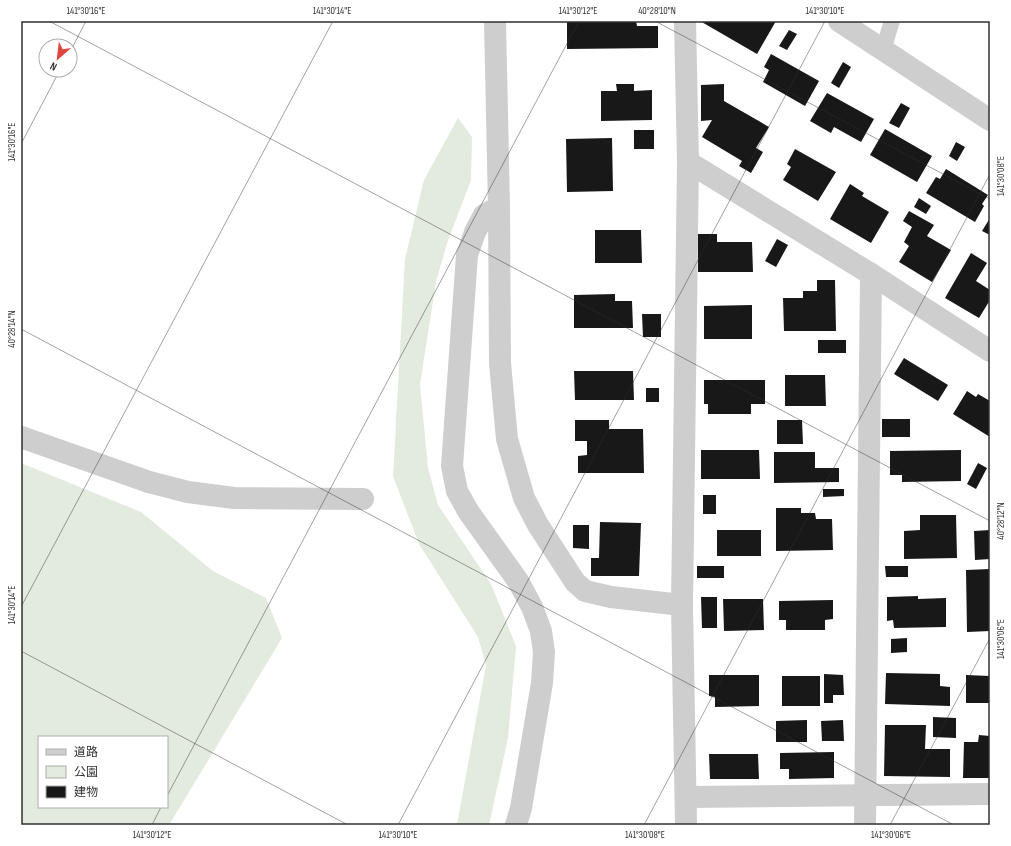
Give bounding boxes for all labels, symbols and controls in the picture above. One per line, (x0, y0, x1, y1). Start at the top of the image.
text: 141°30'16"E (67, 5, 105, 17)
text: 141°30'14"E (313, 5, 351, 17)
text: 141°30'12"E (559, 5, 597, 17)
text: 40°28'10"N (638, 5, 676, 17)
text: 141°30'10"E (806, 5, 844, 17)
north arrow (38, 38, 78, 78)
text: N (48, 59, 59, 74)
text: 141°30'16"E (6, 123, 18, 161)
text: 141°30'08"E (995, 156, 1007, 196)
text: 40°28'14"N (6, 310, 18, 348)
text: 40°28'12"N (995, 502, 1007, 540)
text: 141°30'14"E (6, 586, 18, 624)
text: 141°30'06"E (995, 619, 1007, 659)
legend (38, 736, 168, 808)
text: 道路 (74, 745, 98, 760)
text: 公園 (74, 765, 98, 780)
text: 建物 (74, 785, 98, 800)
text: 141°30'12"E (133, 829, 171, 841)
text: 141°30'10"E (379, 829, 417, 841)
text: 141°30'08"E (625, 829, 665, 841)
text: 141°30'06"E (871, 829, 911, 841)

